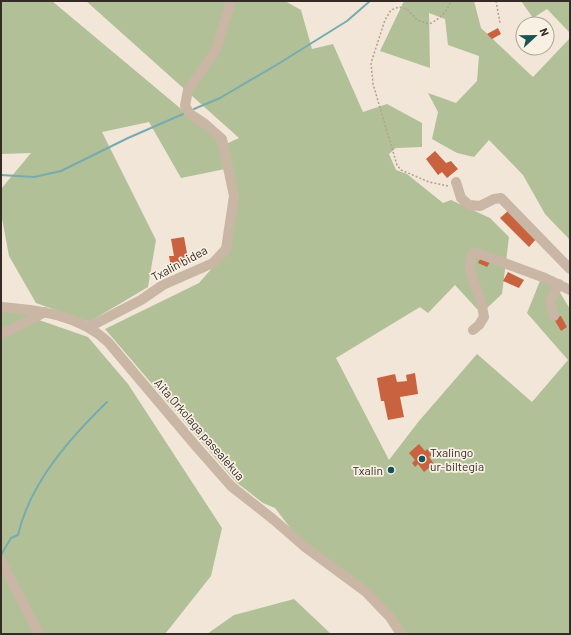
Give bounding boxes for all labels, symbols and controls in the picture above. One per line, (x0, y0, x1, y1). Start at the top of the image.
north arrow (515, 16, 555, 56)
text: N (537, 26, 552, 38)
street label: Txalin bidea (149, 242, 209, 284)
street label: Aita Orkolaga pasealekua (152, 375, 248, 483)
place label: Txalingo ur-biltegia (430, 445, 484, 473)
marker: Txalingo ur-biltegia (417, 454, 427, 464)
place label: Txalin (353, 463, 383, 477)
marker: Txalin (386, 465, 396, 475)

